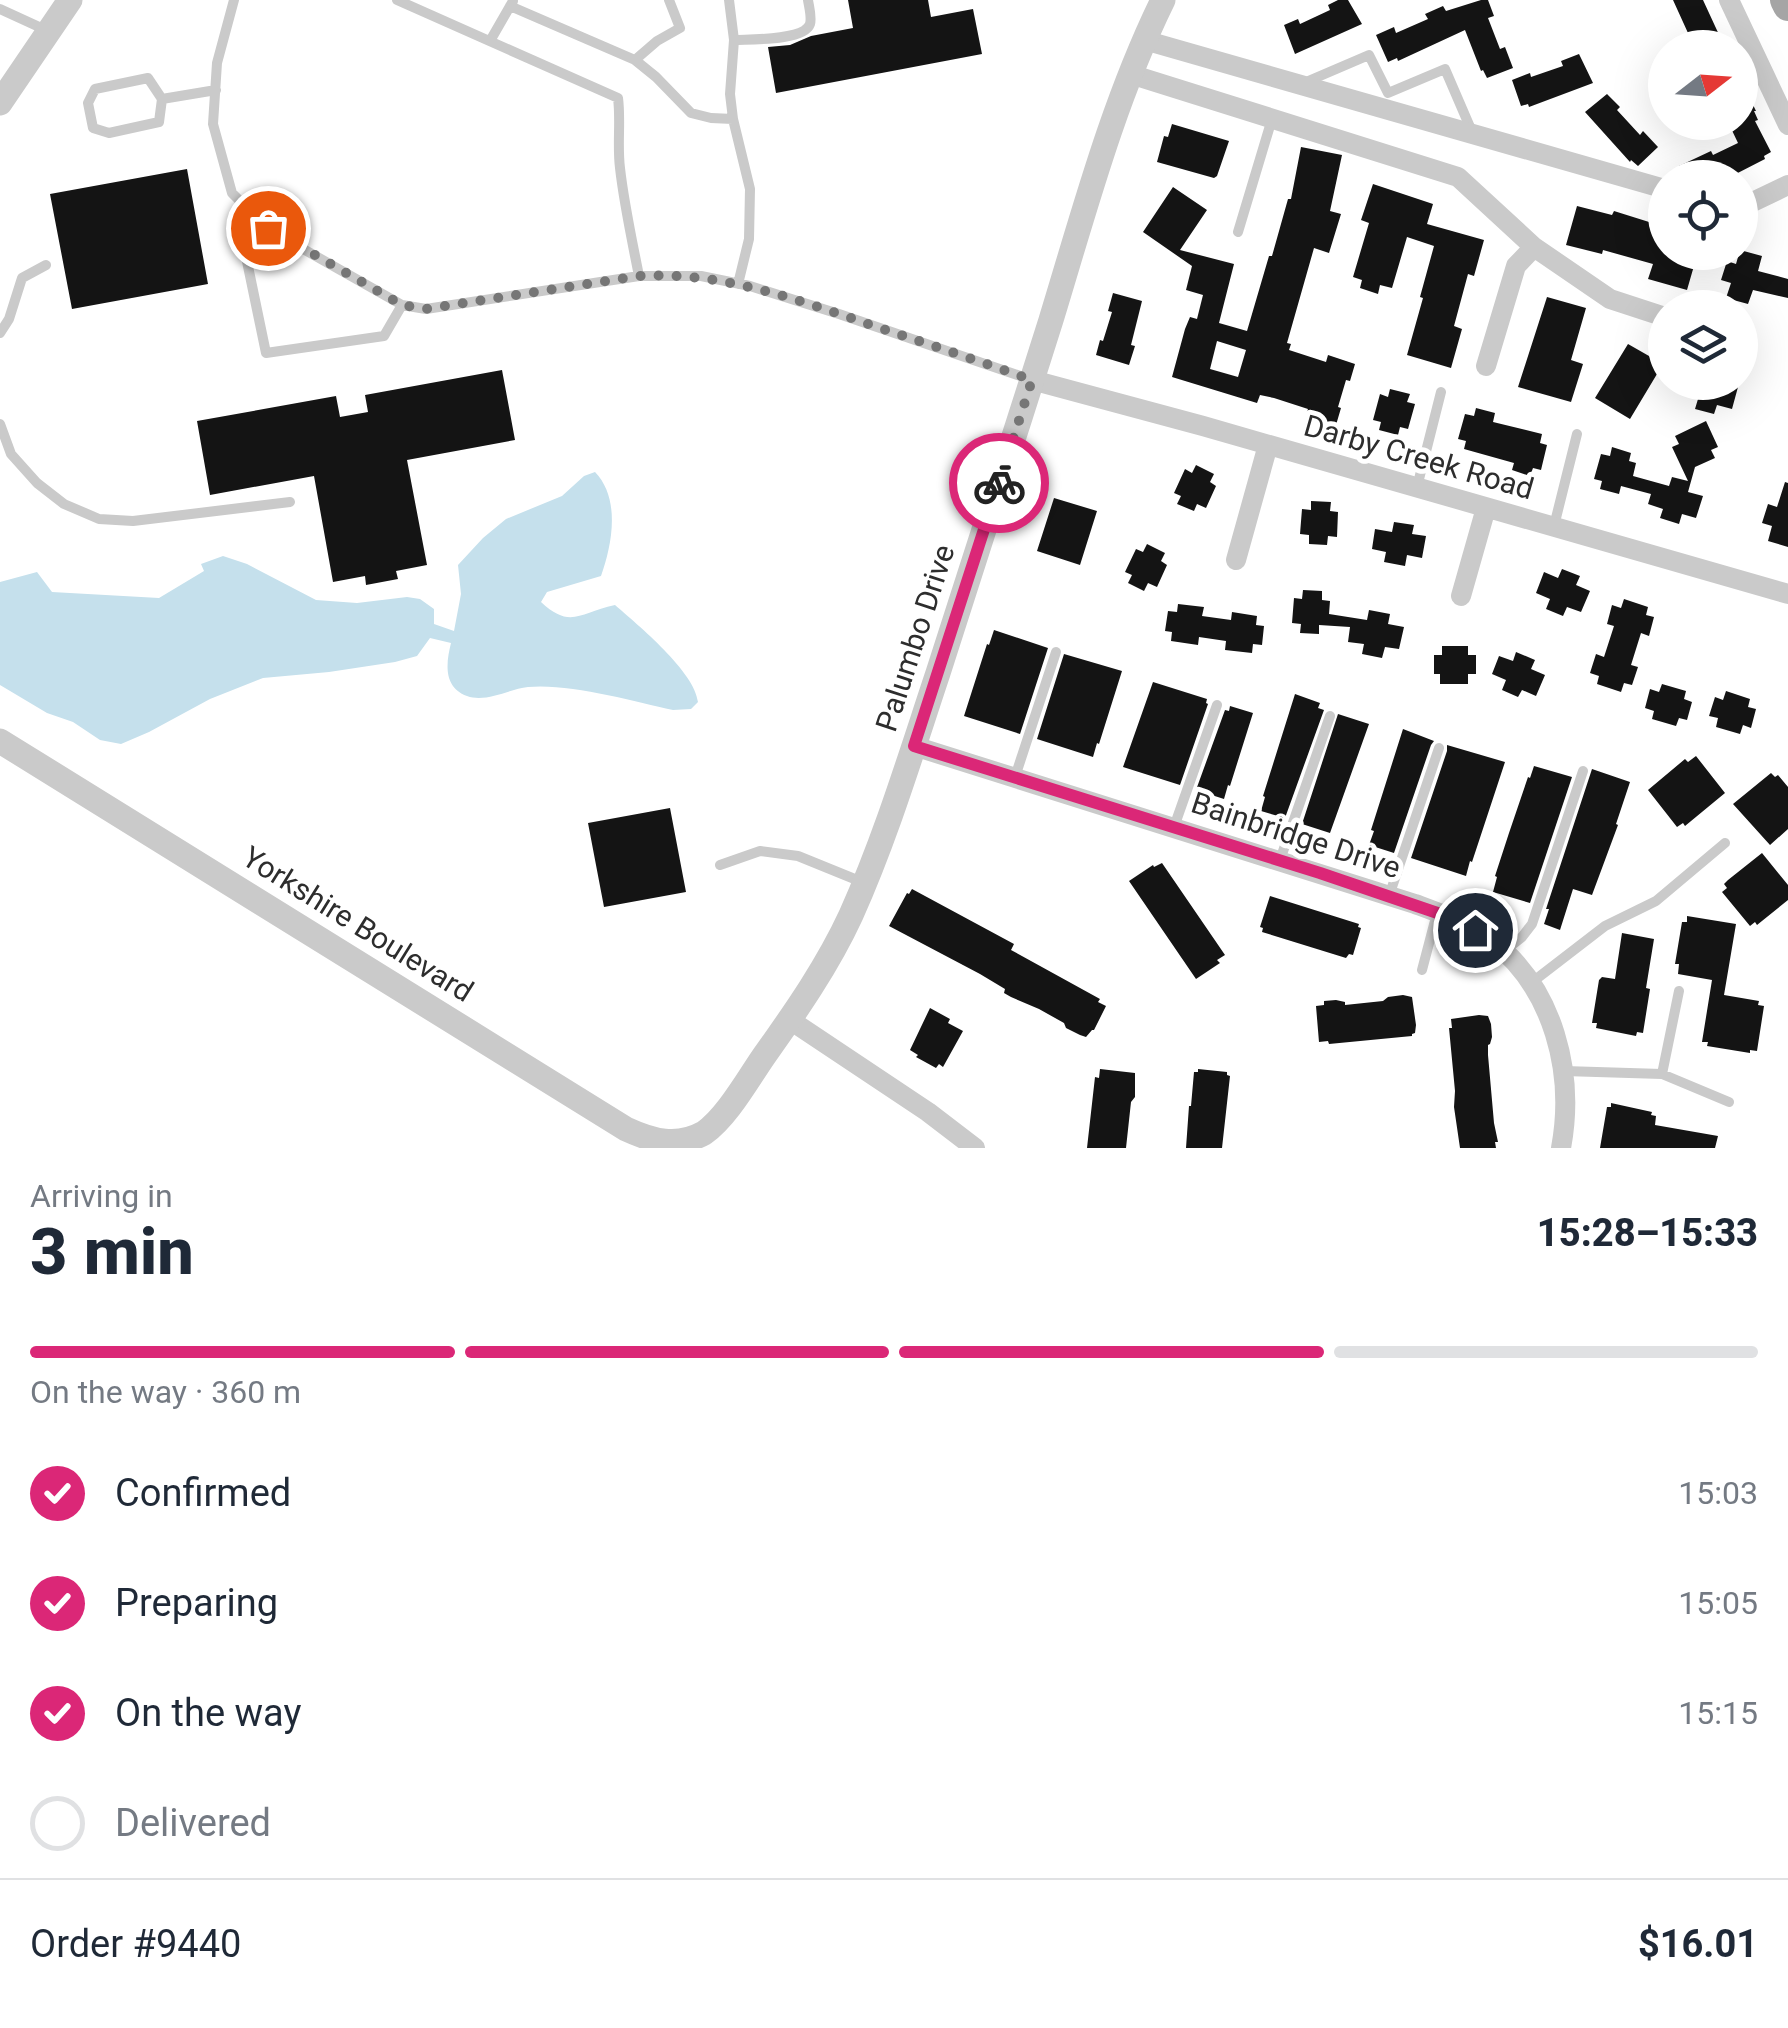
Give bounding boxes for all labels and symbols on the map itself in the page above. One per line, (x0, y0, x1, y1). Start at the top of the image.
north arrow (1648, 30, 1758, 140)
pin (226, 186, 311, 271)
street label: Darby Creek Road (1300, 407, 1538, 507)
courier (949, 433, 1049, 533)
street label: Palumbo Drive (868, 540, 962, 736)
street label: Bainbridge Drive (1187, 785, 1405, 885)
street label: Yorkshire Boulevard (236, 839, 480, 1009)
pin (1433, 888, 1518, 973)

